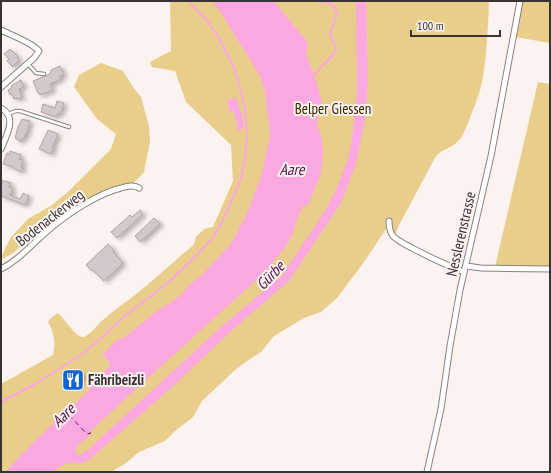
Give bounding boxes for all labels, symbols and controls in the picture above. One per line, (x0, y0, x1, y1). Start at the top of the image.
scale bar (411, 12, 500, 38)
text: 100 m (417, 18, 444, 33)
park label: Belper Giessen (295, 99, 371, 118)
water label: Aare (280, 159, 306, 179)
street label: Bodenackerweg (12, 185, 88, 250)
street label: Nesslerenstrasse (442, 190, 480, 278)
water label: Gürbe (251, 255, 290, 294)
restaurant icon: Fähribeizli (60, 367, 86, 393)
place label: Fähribeizli (88, 370, 144, 389)
water label: Aare (47, 398, 80, 431)

